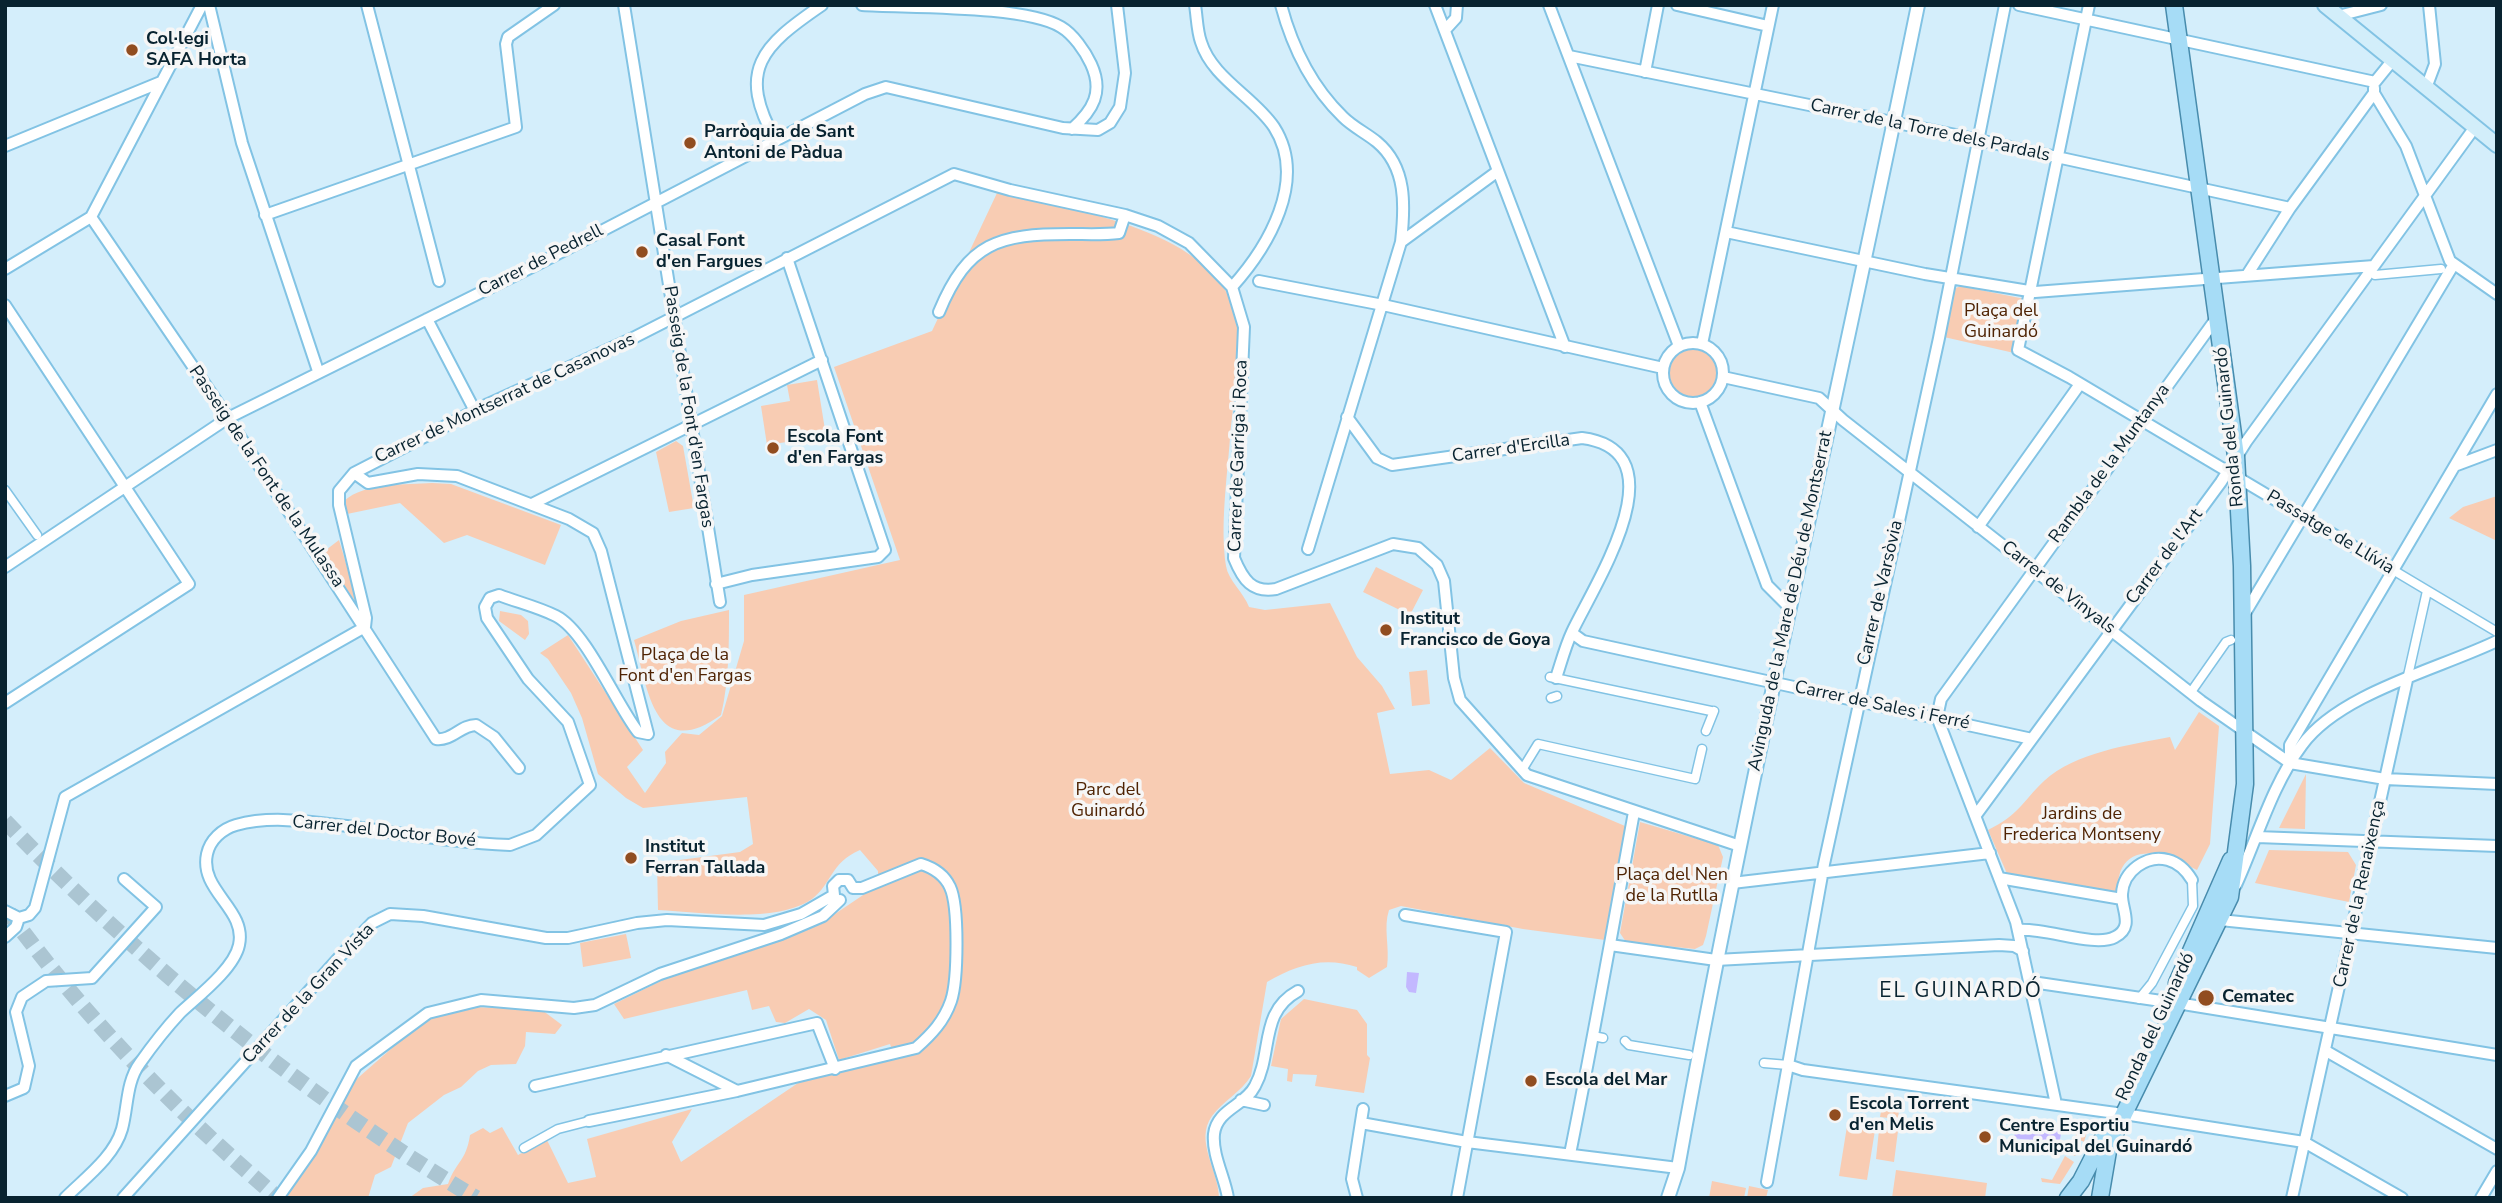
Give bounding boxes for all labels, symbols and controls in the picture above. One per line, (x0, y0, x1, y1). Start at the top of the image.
place label: Col·legi SAFA Horta (146, 29, 247, 72)
marker: Col·legi SAFA Horta (124, 42, 140, 58)
street label: Carrer de la Torre dels Pardals (1808, 95, 2052, 167)
place label: Parròquia de Sant Antoni de Pàdua (704, 122, 854, 164)
marker: Parròquia de Sant Antoni de Pàdua (682, 135, 698, 151)
street label: Carrer de Pedrell (475, 220, 607, 302)
place label: Casal Font d'en Fargues (656, 231, 763, 274)
marker: Casal Font d'en Fargues (634, 244, 650, 260)
street label: Passeig de la Font d'en Fargas (658, 285, 718, 529)
park label: Plaça del Guinardó (1964, 301, 2038, 344)
street label: Carrer de Montserrat de Casanovas (371, 329, 639, 469)
street label: Ronda del Guinardó (2211, 346, 2249, 508)
street label: Carrer de Garriga i Roca (1225, 360, 1253, 552)
street label: Passeig de la Font de la Mulassa (184, 362, 348, 592)
street label: Rambla de la Muntanya (2045, 380, 2175, 548)
place label: Escola Font d'en Fargas (787, 427, 883, 470)
street label: Avinguda de la Mare de Déu de Montserrat (1744, 429, 1838, 773)
street label: Carrer d'Ercilla (1451, 430, 1571, 468)
marker: Escola Font d'en Fargas (765, 440, 781, 456)
street label: Passatge de Llívia (2262, 486, 2398, 580)
street label: Carrer de l'Art (2122, 505, 2208, 609)
street label: Carrer de Varsòvia (1854, 518, 1908, 668)
street label: Carrer de Vinyals (1997, 537, 2119, 639)
place label: Institut Francisco de Goya (1400, 609, 1551, 652)
marker: Institut Francisco de Goya (1378, 622, 1394, 638)
park label: Plaça de la Font d'en Fargas (618, 645, 752, 688)
street label: Carrer de Sales i Ferré (1792, 677, 1972, 735)
park label: Parc del Guinardó (1071, 780, 1145, 822)
street label: Carrer de la Renaixença (2330, 798, 2390, 990)
park label: Jardins de Frederica Montseny (2003, 804, 2161, 846)
street label: Carrer del Doctor Bové (291, 812, 477, 852)
place label: Institut Ferran Tallada (645, 837, 765, 880)
marker: Institut Ferran Tallada (623, 850, 639, 866)
park label: Plaça del Nen de la Rutlla (1616, 865, 1728, 908)
street label: Carrer de la Gran Vista (238, 919, 380, 1069)
street label: Ronda del Guinardó (2112, 950, 2200, 1104)
district label: EL GUINARDÓ (1881, 979, 2041, 1005)
place label: Cematec (2222, 987, 2294, 1009)
marker: Cematec (2196, 988, 2216, 1008)
place label: Escola del Mar (1545, 1070, 1667, 1092)
marker: Escola del Mar (1523, 1073, 1539, 1089)
place label: Escola Torrent d'en Melis (1849, 1094, 1969, 1136)
marker: Escola Torrent d'en Melis (1827, 1107, 1843, 1123)
place label: Centre Esportiu Municipal del Guinardó (1999, 1116, 2192, 1158)
marker: Centre Esportiu Municipal del Guinardó (1977, 1129, 1993, 1145)

